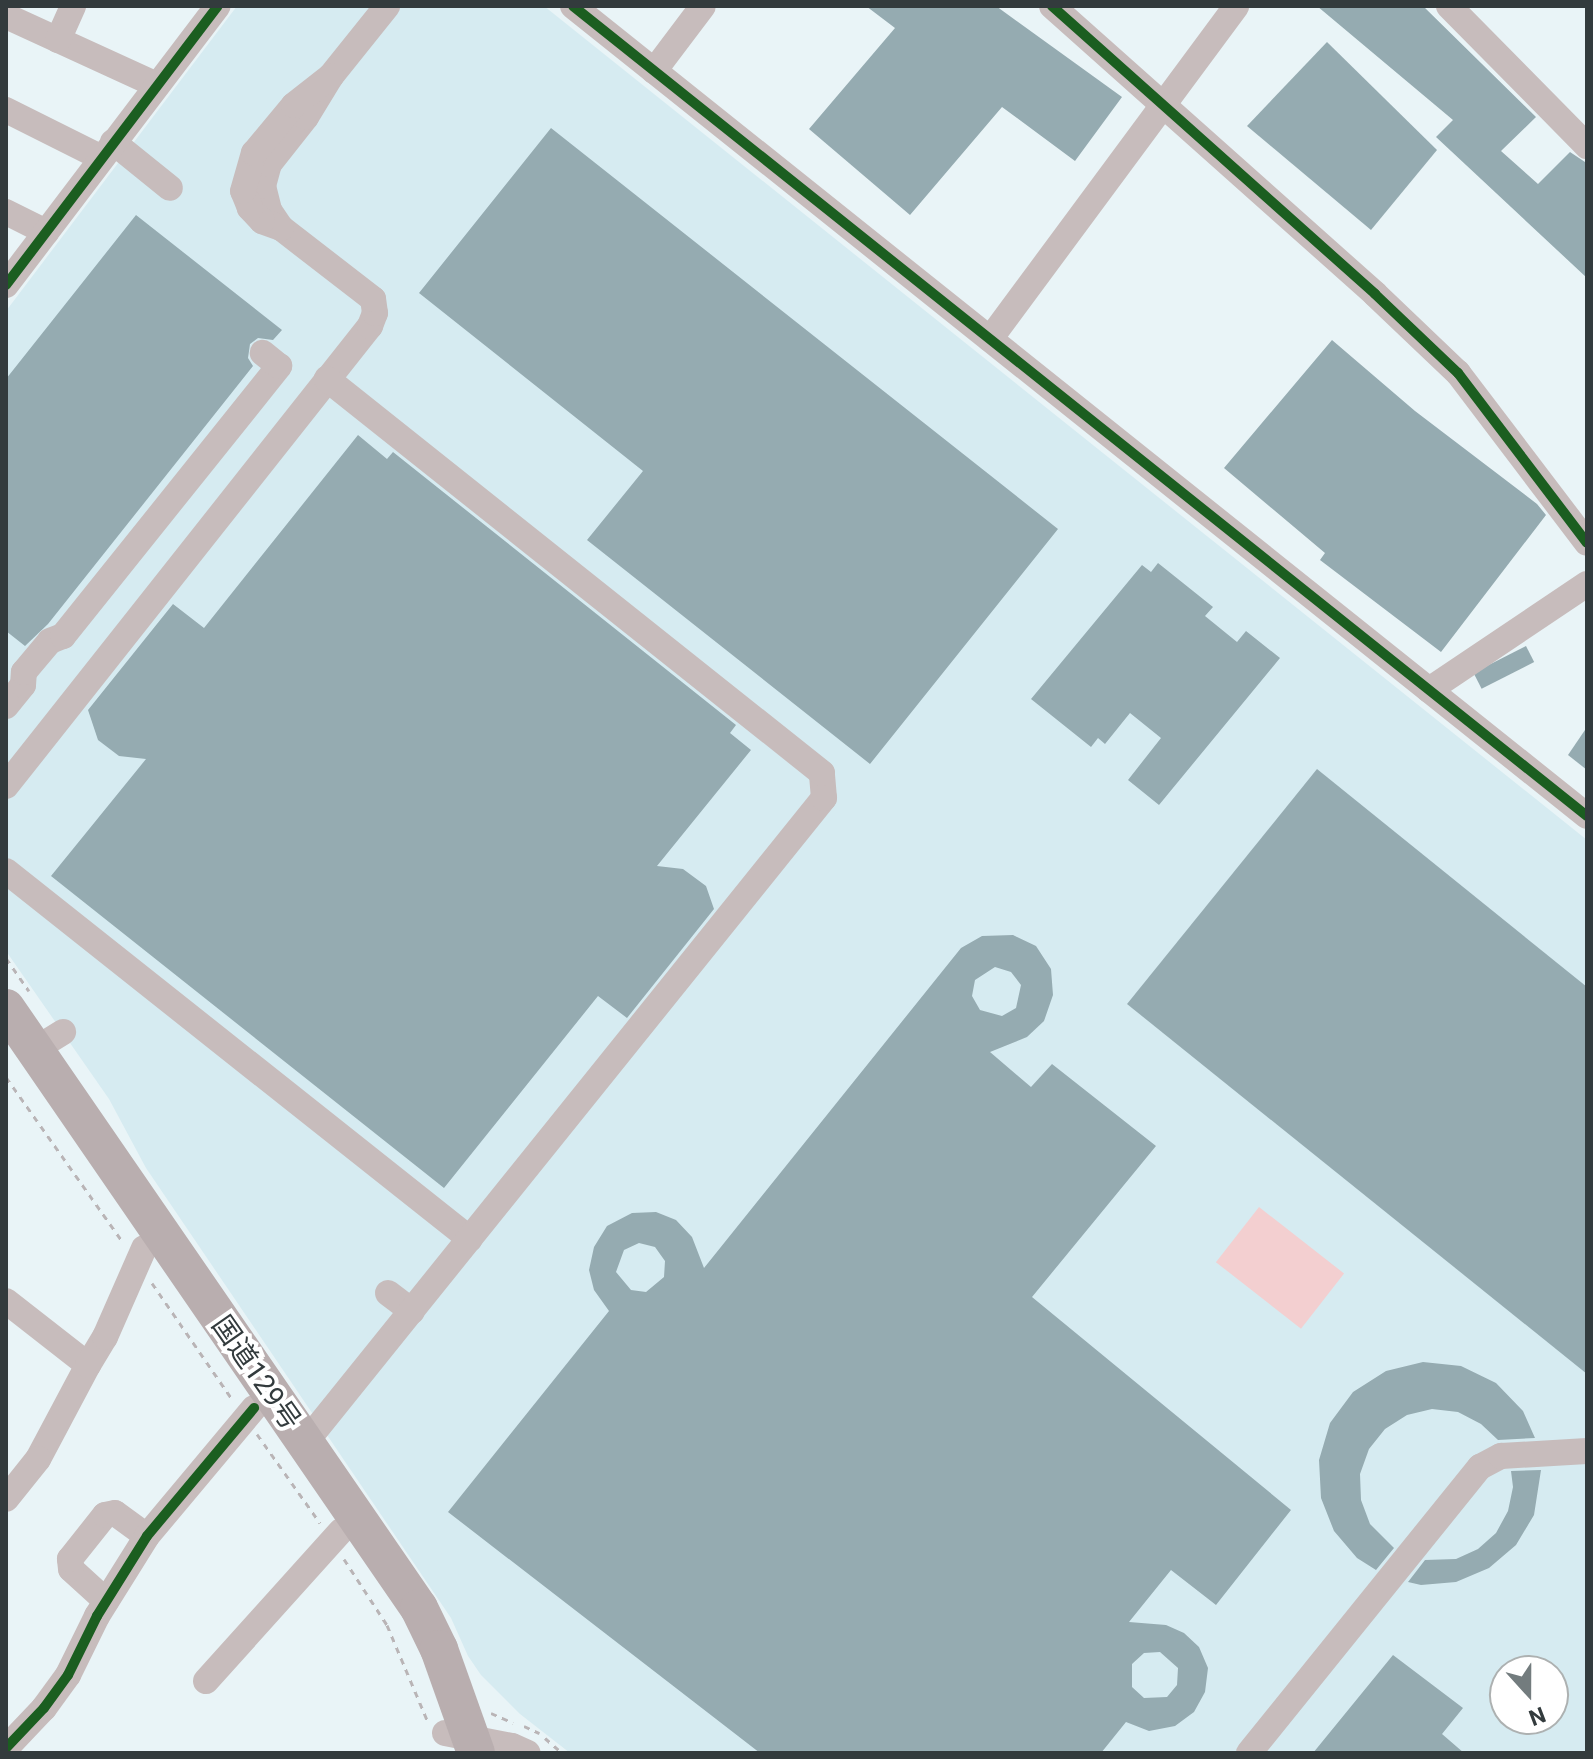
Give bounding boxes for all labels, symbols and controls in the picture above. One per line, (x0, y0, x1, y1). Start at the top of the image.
street label: 国道129号 (205, 1310, 307, 1436)
north arrow (1489, 1655, 1569, 1735)
text: N (1525, 1702, 1549, 1730)

